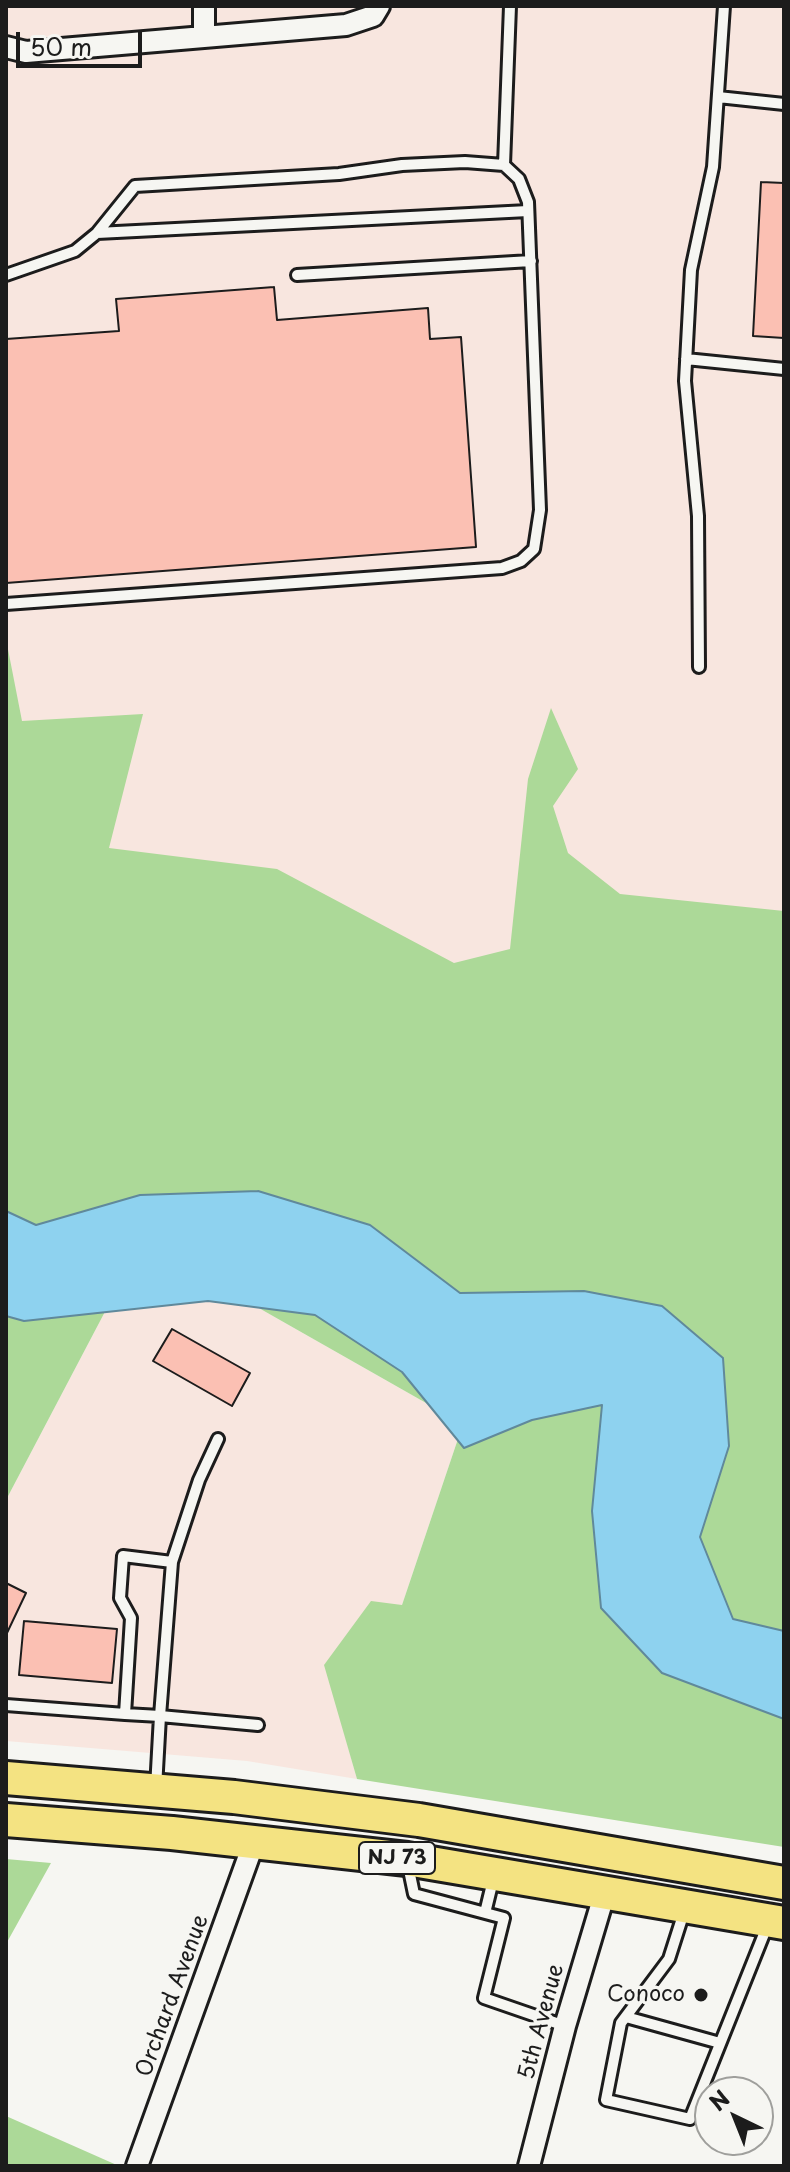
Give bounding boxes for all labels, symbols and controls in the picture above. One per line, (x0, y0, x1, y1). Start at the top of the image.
scale bar (20, 16, 146, 66)
text: 50 m (30, 28, 92, 64)
road number: NJ 73 (359, 1842, 435, 1874)
street label: Orchard Avenue (131, 1911, 215, 2081)
street label: 5th Avenue (514, 1961, 570, 2083)
place label: Conoco (607, 1982, 685, 2008)
marker: Conoco (692, 1986, 710, 2004)
north arrow (694, 2076, 774, 2156)
text: N (701, 2082, 736, 2118)

